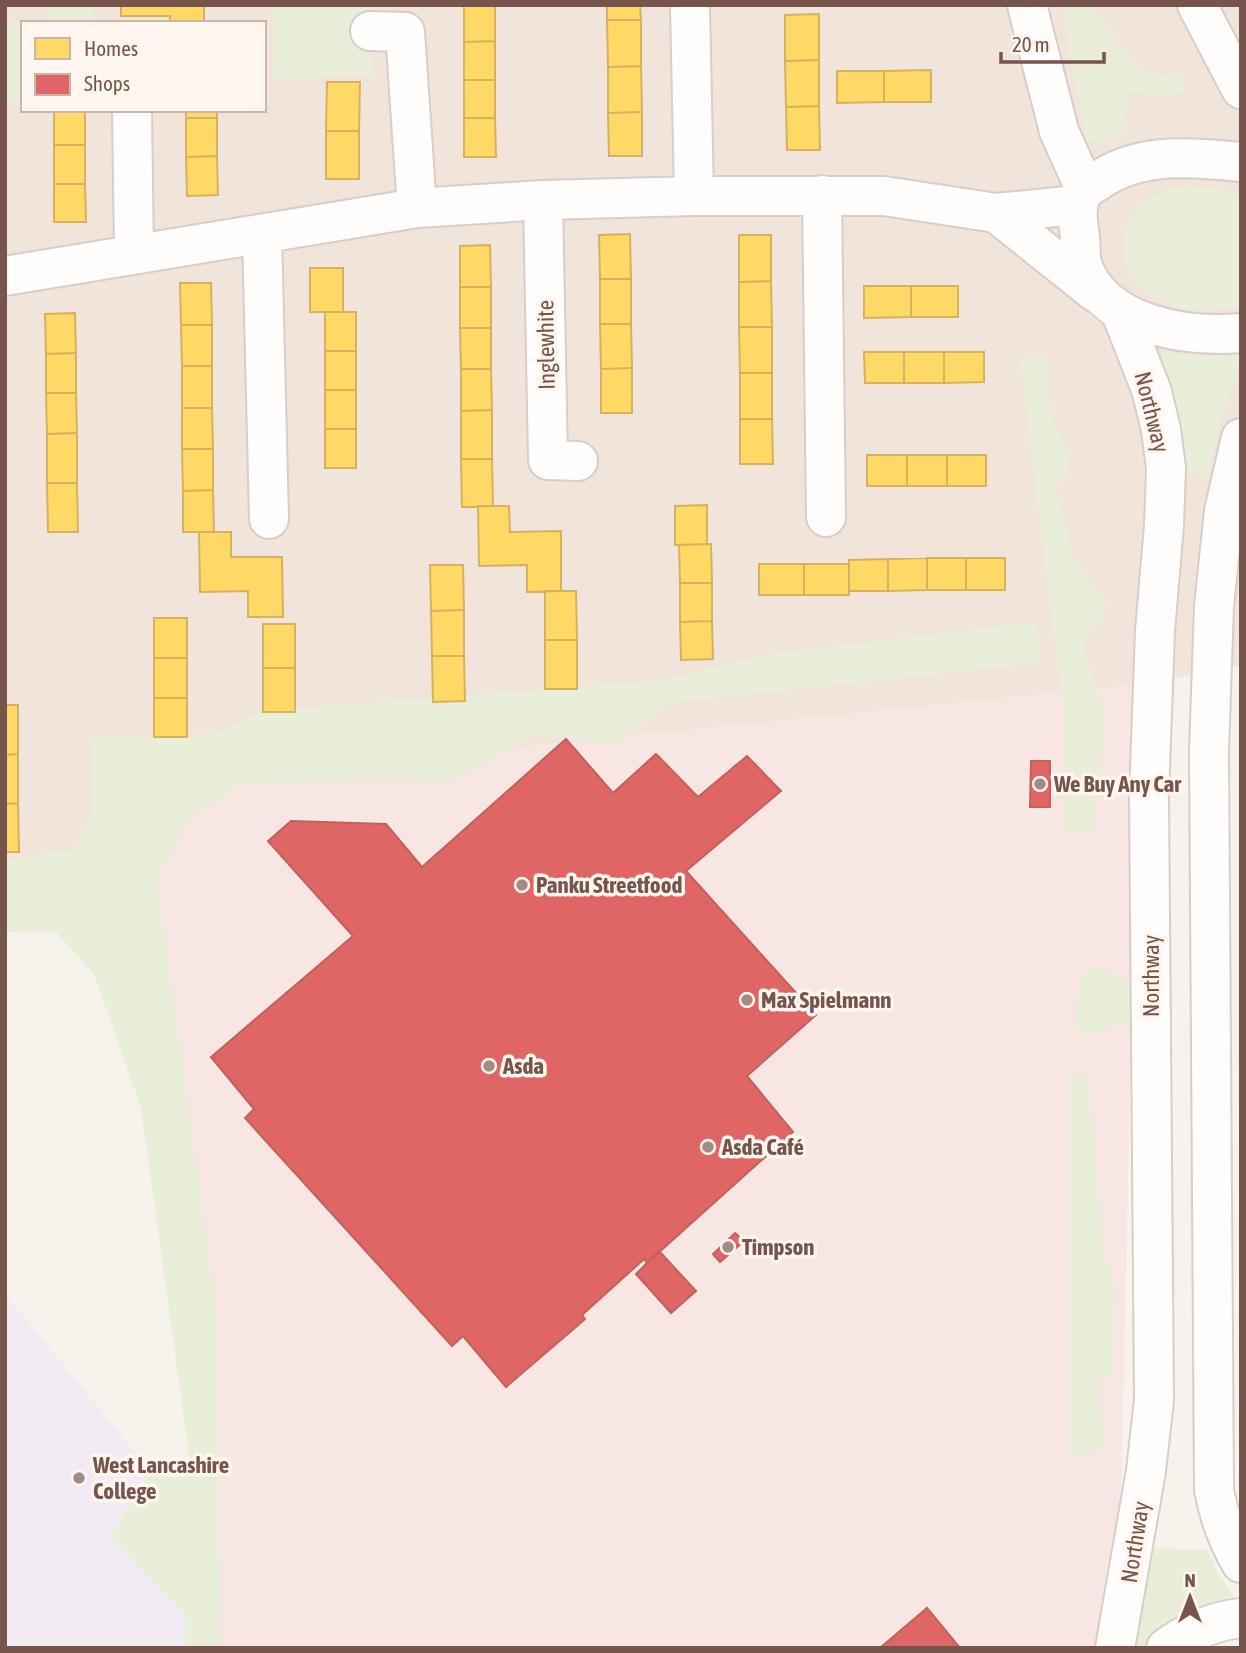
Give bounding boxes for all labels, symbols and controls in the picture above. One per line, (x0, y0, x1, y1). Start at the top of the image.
legend (21, 21, 266, 112)
scale bar (1001, 21, 1104, 65)
text: 20 m (1012, 32, 1050, 56)
text: Homes (84, 36, 138, 60)
text: Shops (84, 71, 130, 95)
street label: Inglewhite (532, 300, 560, 390)
street label: Northway (1129, 369, 1175, 455)
place label: We Buy Any Car (1053, 771, 1182, 797)
marker: We Buy Any Car (1032, 776, 1048, 792)
place label: Panku Streetfood (536, 872, 682, 898)
marker: Panku Streetfood (514, 877, 530, 893)
street label: Northway (1138, 935, 1164, 1017)
place label: Max Spielmann (761, 987, 892, 1013)
marker: Max Spielmann (739, 992, 755, 1008)
place label: Asda (502, 1053, 544, 1079)
marker: Asda (481, 1058, 497, 1074)
place label: Asda Café (721, 1134, 804, 1160)
marker: Asda Café (700, 1139, 716, 1155)
place label: Timpson (742, 1234, 814, 1260)
marker: Timpson (720, 1239, 736, 1255)
place label: West Lancashire College (92, 1452, 229, 1504)
marker: West Lancashire College (71, 1470, 87, 1486)
street label: Northway (1116, 1499, 1154, 1585)
north arrow (1155, 1562, 1225, 1632)
text: N (1184, 1569, 1196, 1591)

